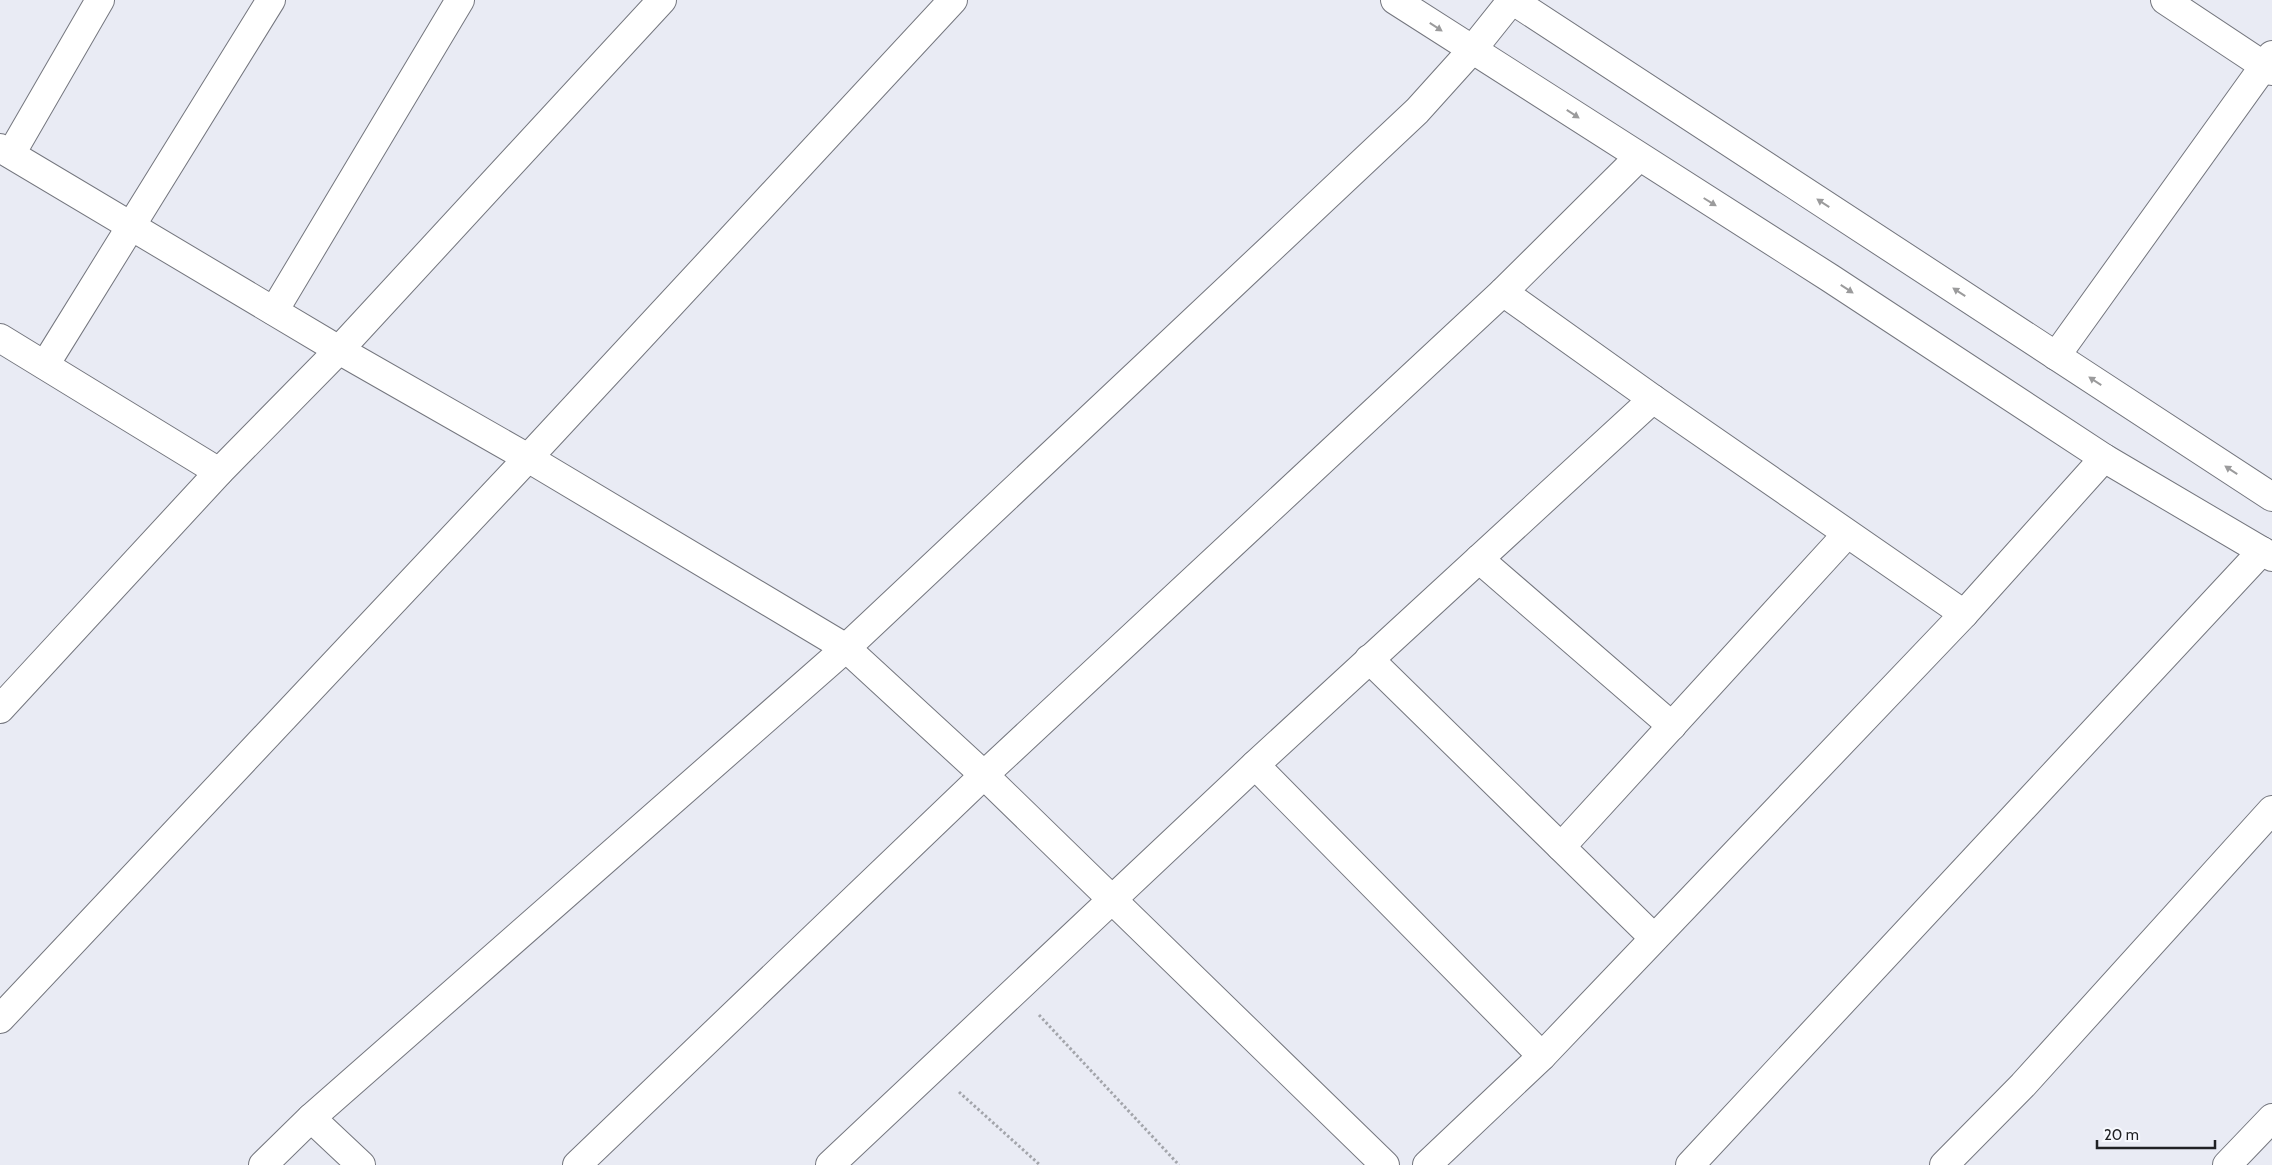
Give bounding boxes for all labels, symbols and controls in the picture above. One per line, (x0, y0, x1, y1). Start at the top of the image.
one-way arrow (1429, 22, 1443, 31)
one-way arrow (1566, 110, 1579, 119)
one-way arrow (1703, 197, 1717, 206)
one-way arrow (1817, 198, 1830, 208)
one-way arrow (1840, 284, 1854, 293)
one-way arrow (1953, 287, 1966, 297)
one-way arrow (2089, 376, 2102, 386)
one-way arrow (2225, 465, 2238, 475)
scale bar (2097, 1118, 2214, 1150)
text: 20 m (2104, 1126, 2139, 1144)

